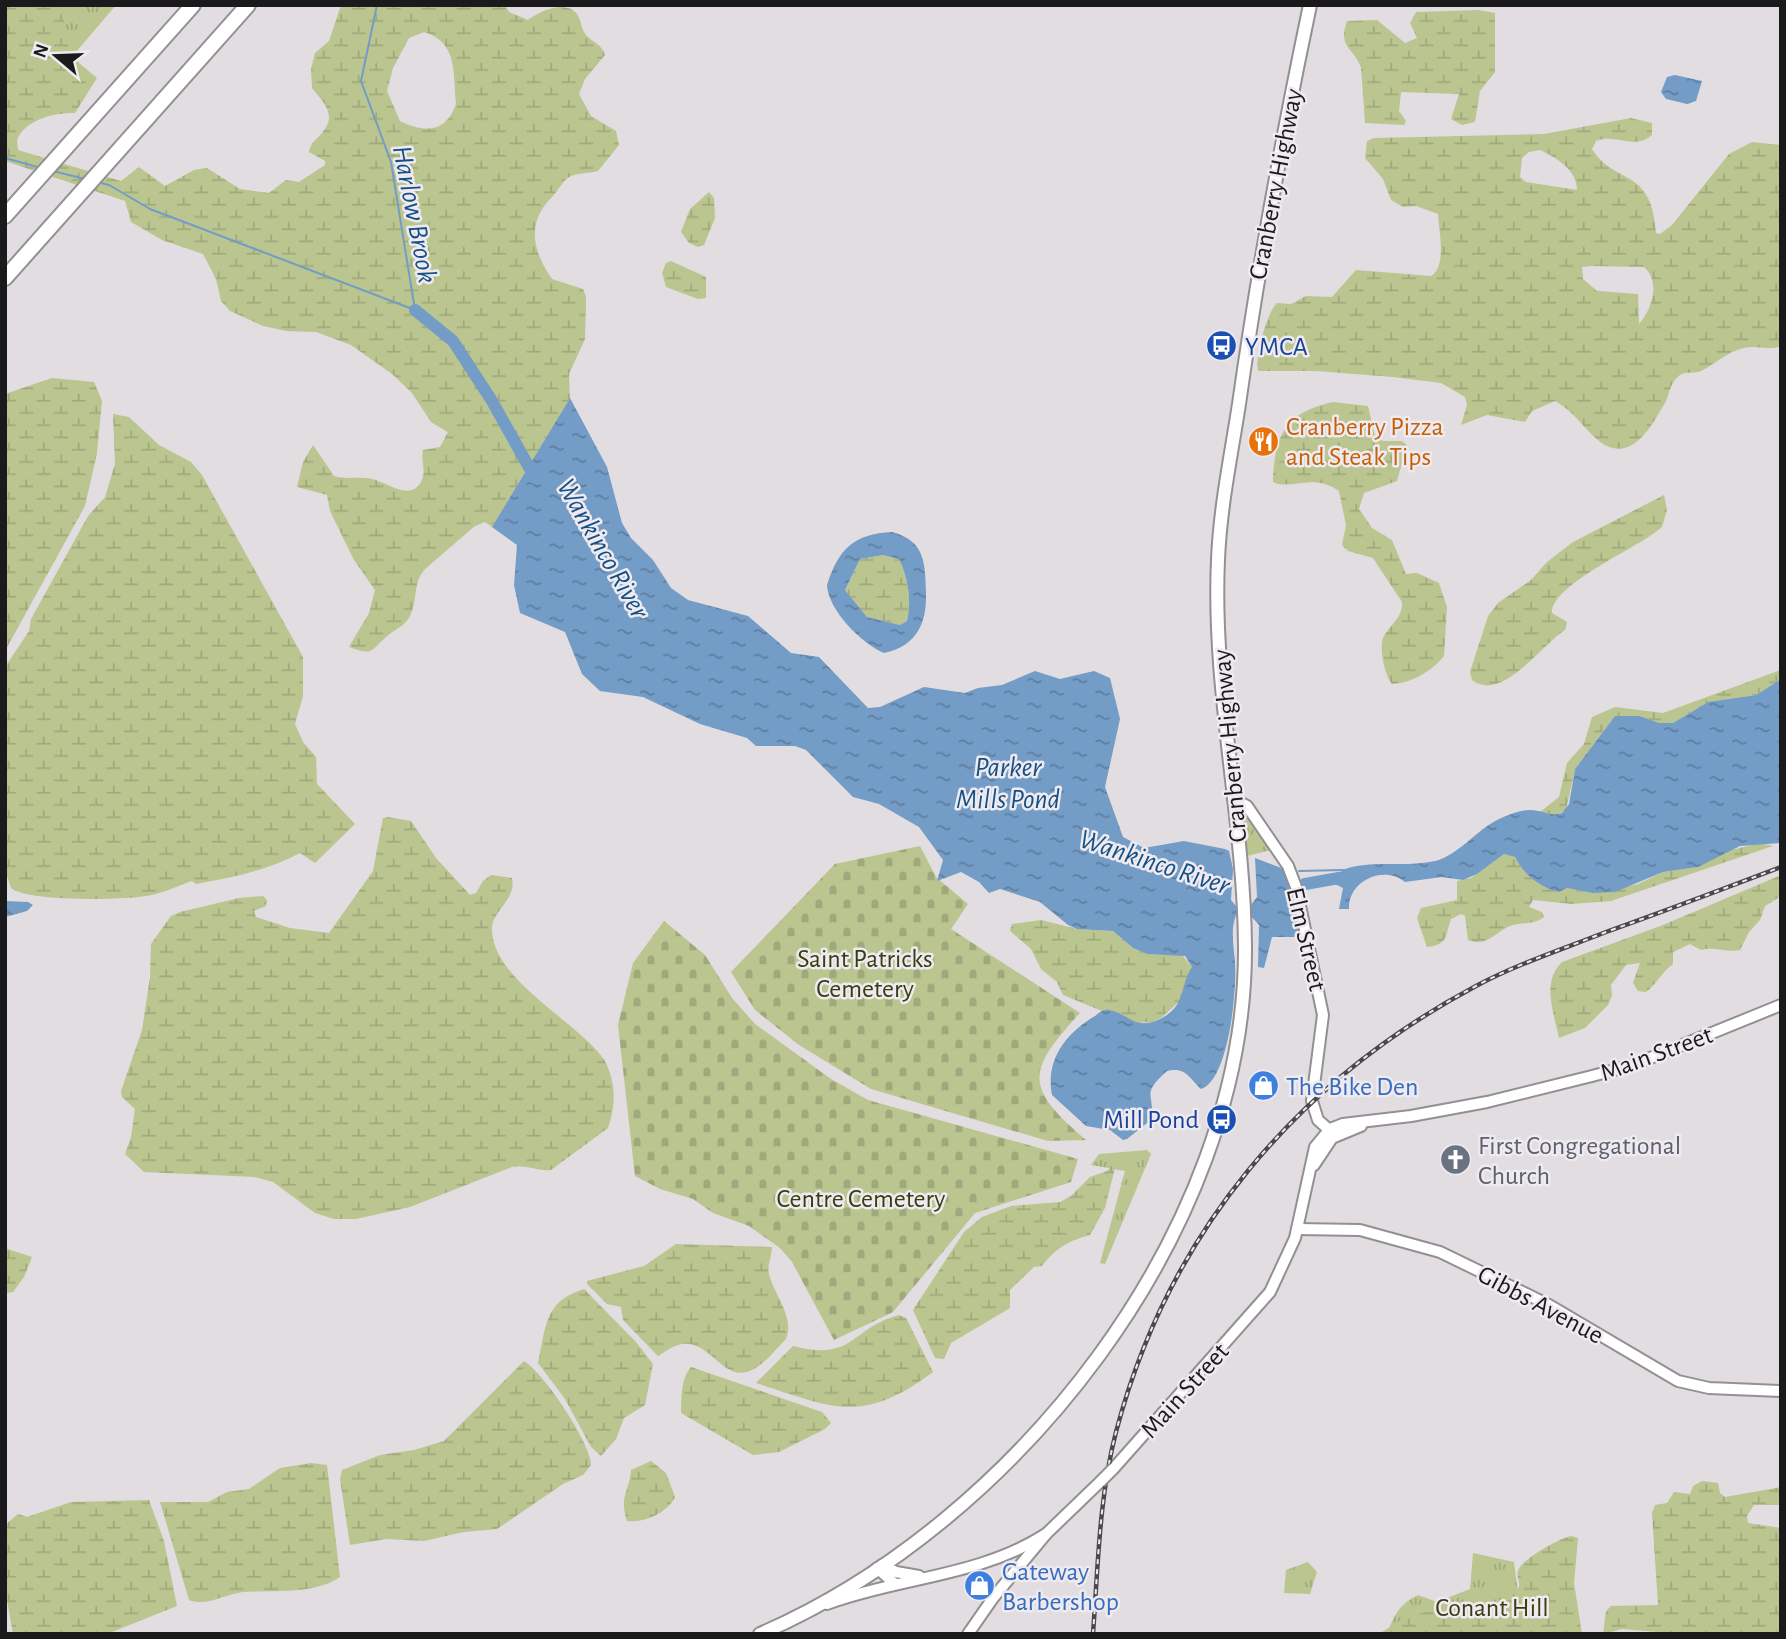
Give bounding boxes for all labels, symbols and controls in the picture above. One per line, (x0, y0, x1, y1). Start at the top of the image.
north arrow (21, 21, 91, 91)
text: N (30, 42, 52, 60)
street label: Cranberry Highway (1245, 87, 1307, 282)
water label: Harlow Brook (387, 143, 441, 286)
bus stop icon: YMCA (1205, 329, 1239, 363)
place label: YMCA (1245, 334, 1308, 360)
place label: Cranberry Pizza and Steak Tips (1286, 414, 1443, 470)
restaurant icon: Cranberry Pizza and Steak Tips (1246, 424, 1280, 458)
water label: Wankinco River (551, 474, 654, 624)
street label: Cranberry Highway (1209, 648, 1251, 844)
water label: Parker Mills Pond (956, 754, 1060, 814)
water label: Wankinco River (1076, 825, 1234, 901)
street label: Elm Street (1282, 885, 1331, 993)
park label: Saint Patricks Cemetery (797, 946, 933, 1002)
street label: Main Street (1597, 1022, 1716, 1086)
shop icon: The Bike Den (1246, 1069, 1280, 1103)
place label: The Bike Den (1286, 1074, 1418, 1100)
bus stop icon: Mill Pond (1205, 1102, 1239, 1136)
place label: Mill Pond (1103, 1107, 1199, 1133)
place label: First Congregational Church (1478, 1133, 1681, 1189)
church icon: First Congregational Church (1438, 1143, 1472, 1177)
park label: Centre Cemetery (777, 1186, 945, 1212)
street label: Gibbs Avenue (1473, 1261, 1608, 1349)
street label: Main Street (1136, 1338, 1234, 1443)
place label: Gateway Barbershop (1002, 1559, 1119, 1615)
shop icon: Gateway Barbershop (962, 1569, 996, 1603)
park label: Conant Hill (1435, 1595, 1549, 1621)

